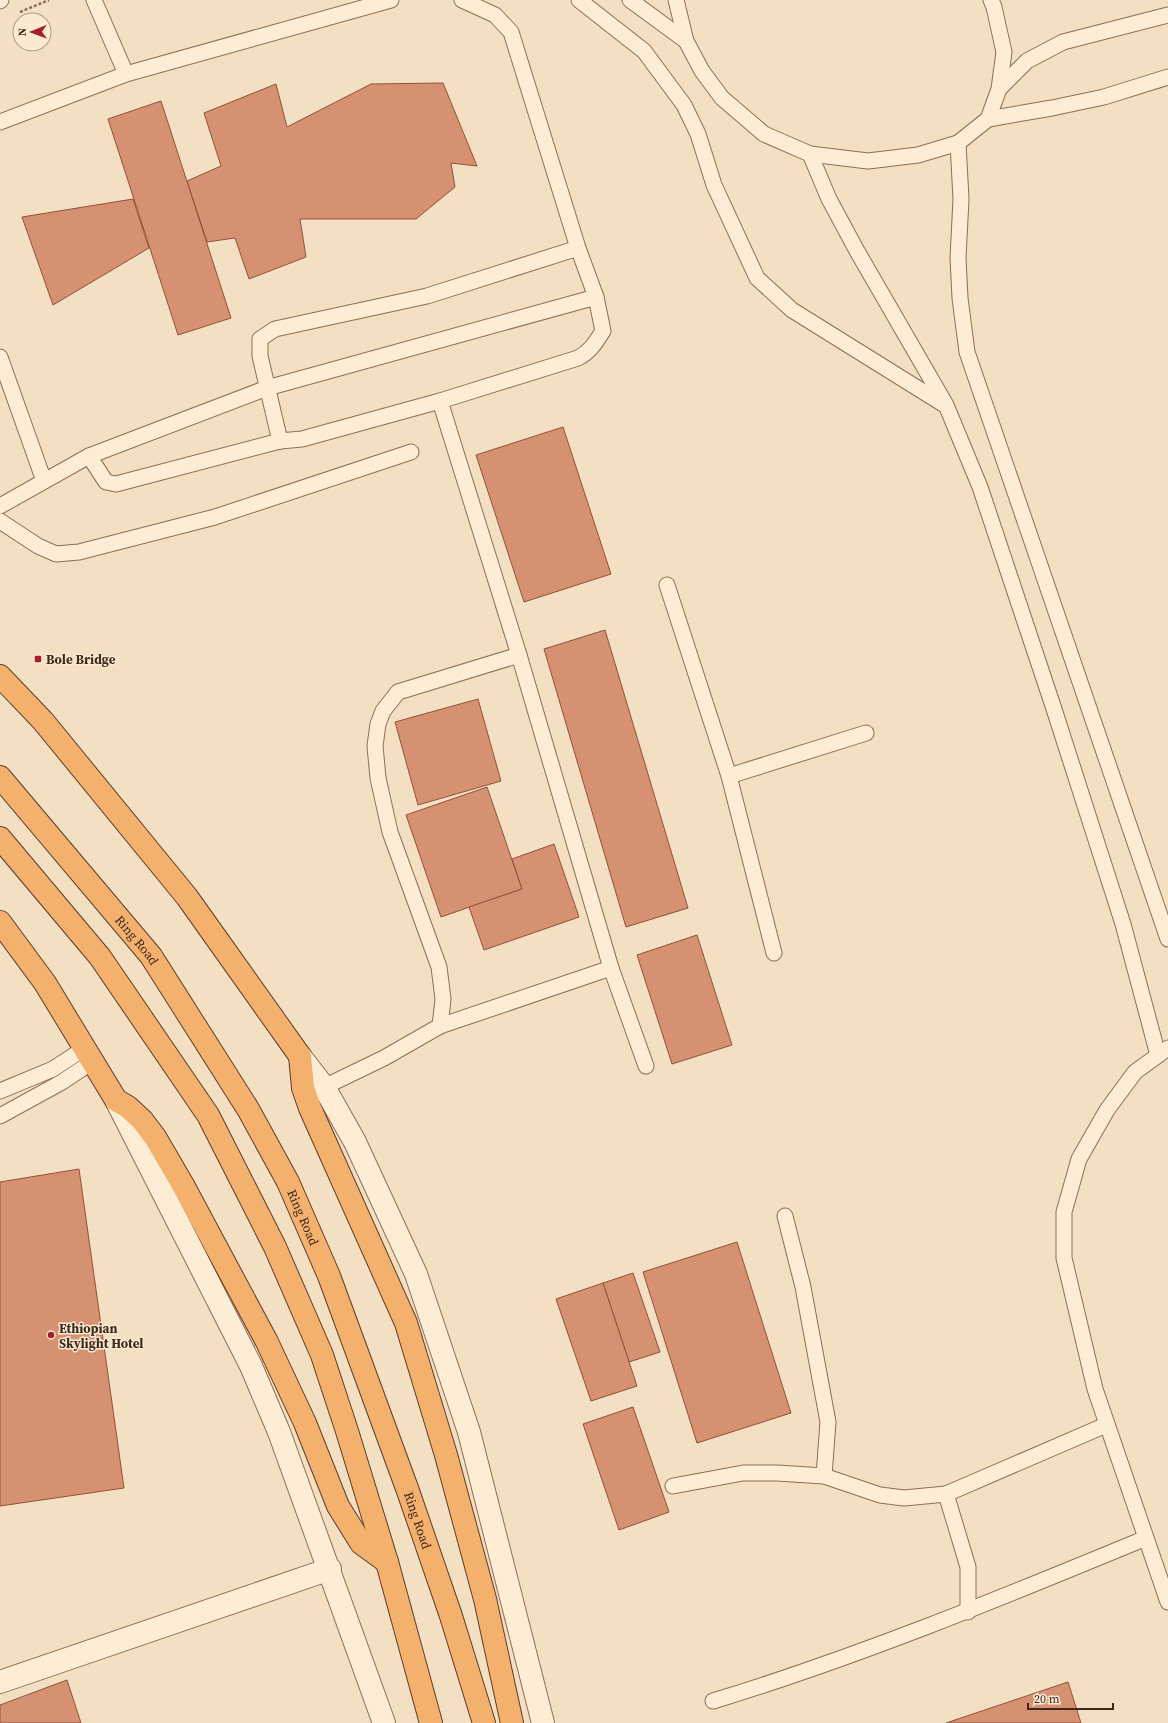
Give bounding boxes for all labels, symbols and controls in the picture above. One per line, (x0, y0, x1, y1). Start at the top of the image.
north arrow (12, 12, 52, 52)
text: N (15, 28, 30, 36)
place label: Bole Bridge (46, 651, 116, 668)
marker: Bole Bridge (33, 654, 43, 664)
street label: Ring Road (111, 912, 163, 969)
street label: Ring Road (283, 1187, 323, 1249)
place label: Ethiopian Skylight Hotel (59, 1320, 143, 1352)
marker: Ethiopian Skylight Hotel (46, 1330, 56, 1340)
street label: Ring Road (400, 1489, 435, 1552)
scale bar (1028, 1685, 1113, 1711)
text: 20 m (1034, 1691, 1060, 1707)

